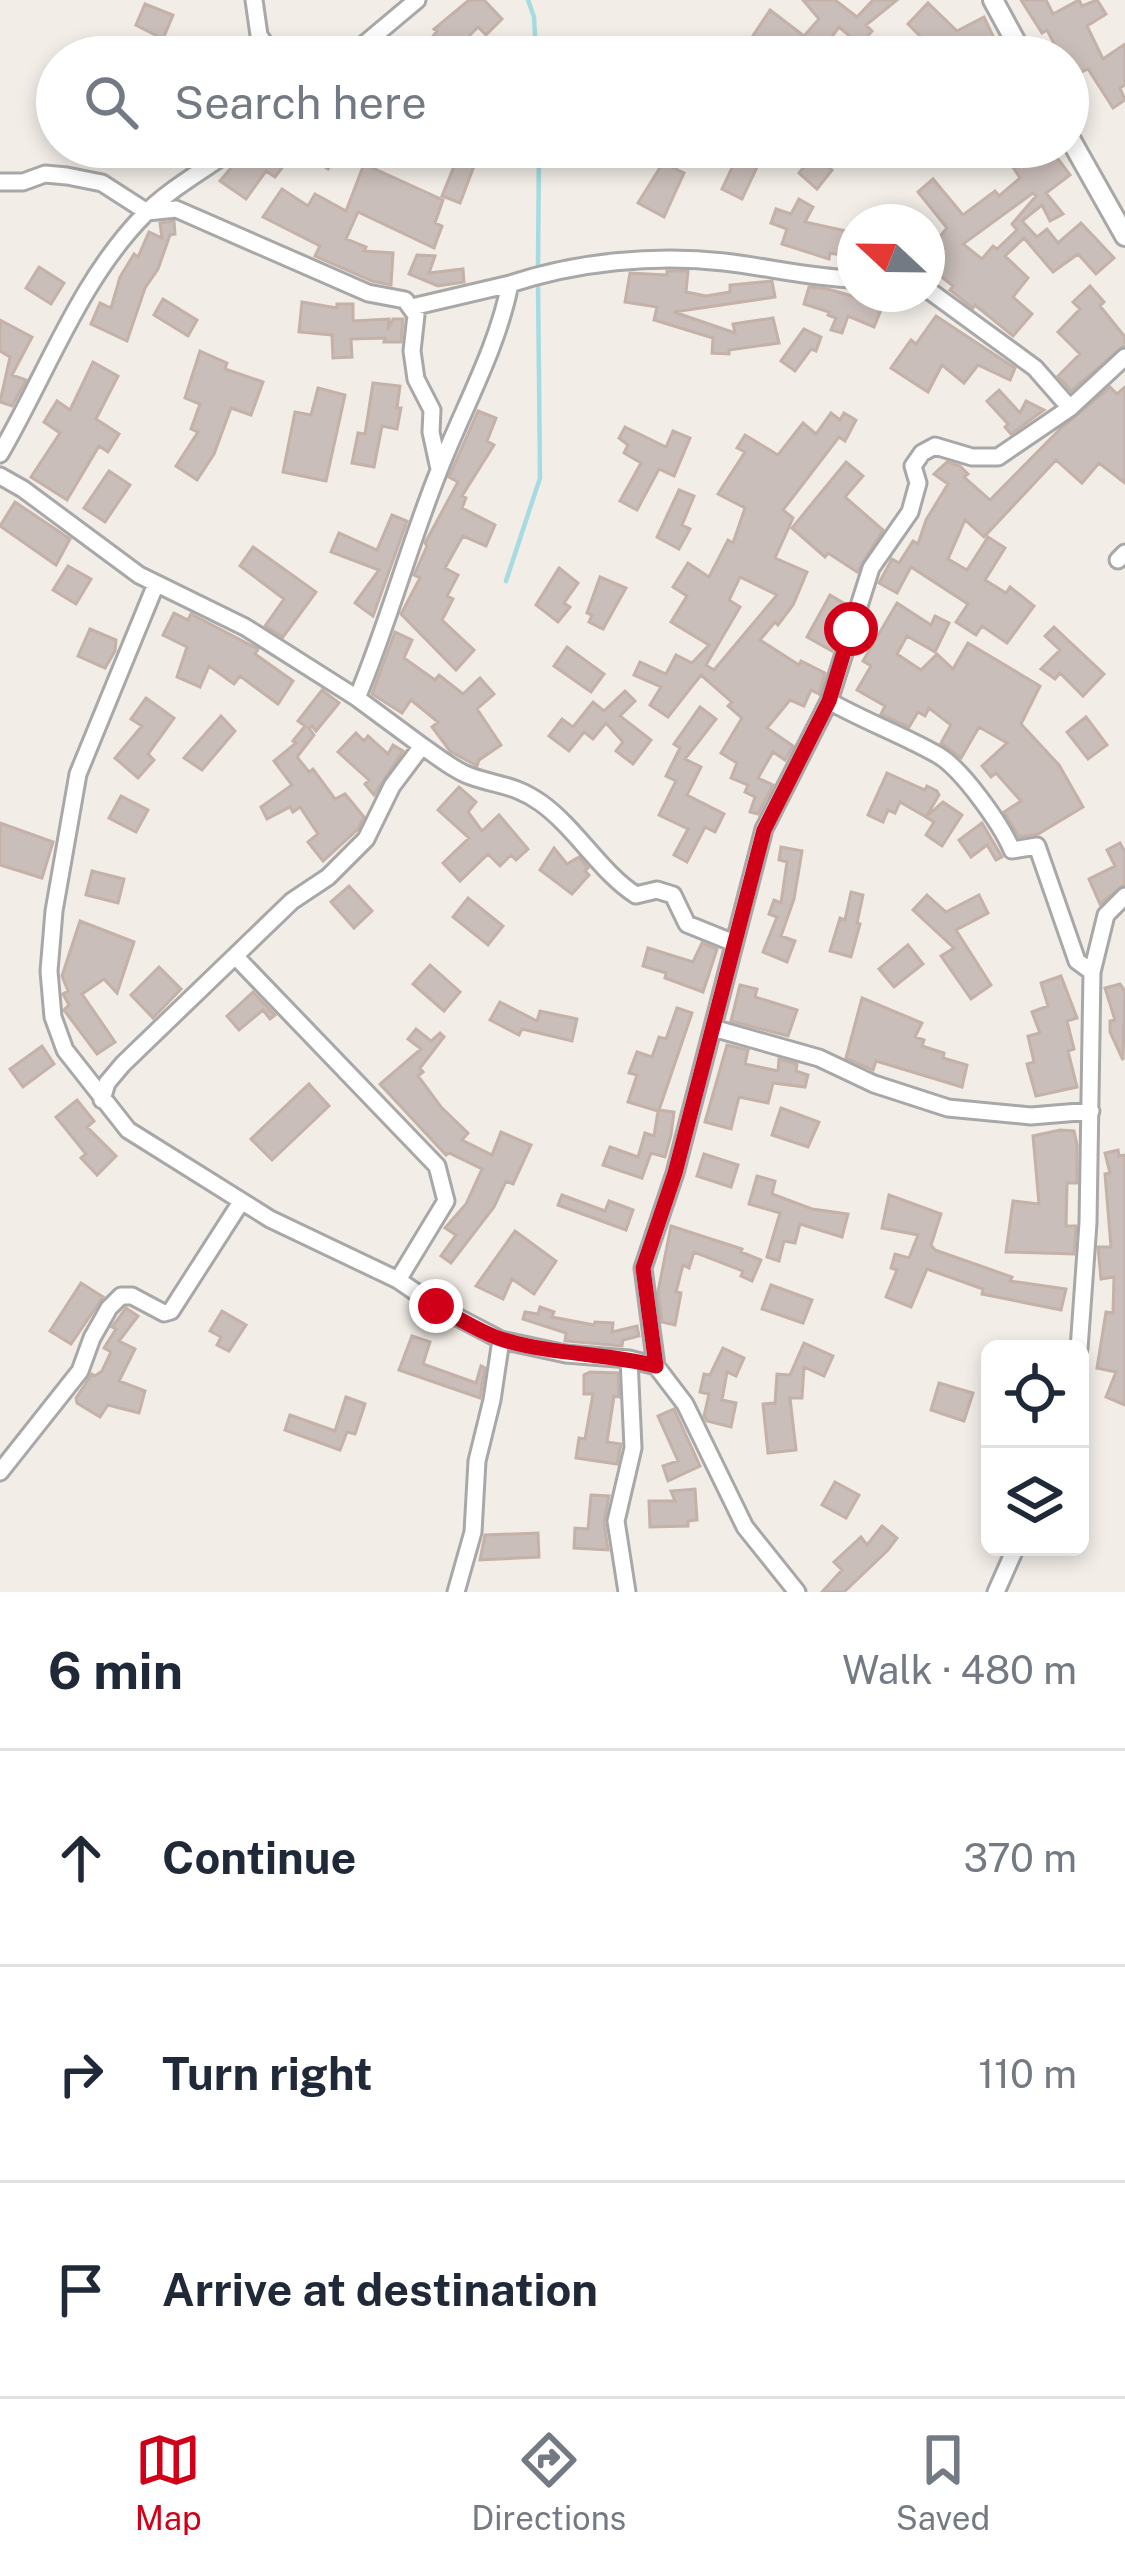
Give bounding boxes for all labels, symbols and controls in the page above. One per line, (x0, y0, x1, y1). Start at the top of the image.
search box (36, 36, 1089, 168)
icon: search (78, 69, 144, 135)
text: Search here (174, 76, 427, 129)
north arrow (837, 204, 945, 312)
route start (824, 602, 878, 656)
route end (409, 1279, 463, 1333)
map controls (981, 1340, 1089, 1556)
button: locate (981, 1340, 1089, 1448)
button: layers (981, 1448, 1089, 1556)
text: 6 min (48, 1641, 183, 1700)
text: Walk · 480 m (842, 1647, 1077, 1693)
icon: ahead (48, 1825, 114, 1891)
text: Continue (162, 1831, 356, 1884)
text: 370 m (963, 1835, 1077, 1881)
icon: right (48, 2041, 114, 2107)
text: Turn right (162, 2047, 373, 2100)
text: 110 m (978, 2051, 1077, 2097)
icon: arrive (48, 2257, 114, 2323)
text: Arrive at destination (162, 2263, 598, 2316)
tab: Map (135, 2427, 202, 2537)
tab: Directions (471, 2427, 626, 2537)
tab: Saved (896, 2427, 990, 2537)

